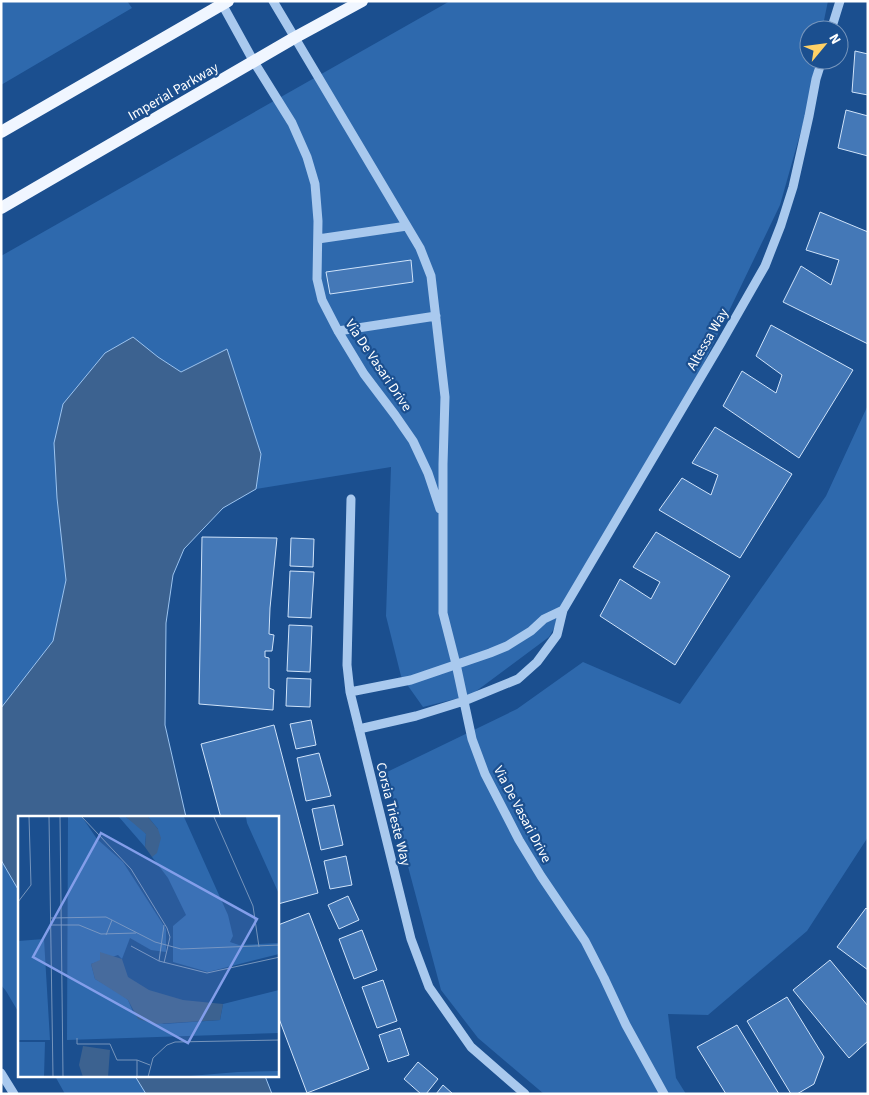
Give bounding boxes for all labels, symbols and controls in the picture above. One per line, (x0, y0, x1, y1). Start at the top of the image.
north arrow (799, 20, 849, 70)
text: N (823, 30, 845, 48)
street label: Imperial Parkway (125, 58, 223, 126)
street label: Altessa Way (682, 304, 734, 374)
street label: Via De Vasari Drive (340, 316, 416, 416)
street label: Corsia Trieste Way (371, 760, 416, 868)
street label: Via De Vasari Drive (488, 762, 556, 867)
inset map (18, 816, 279, 1078)

